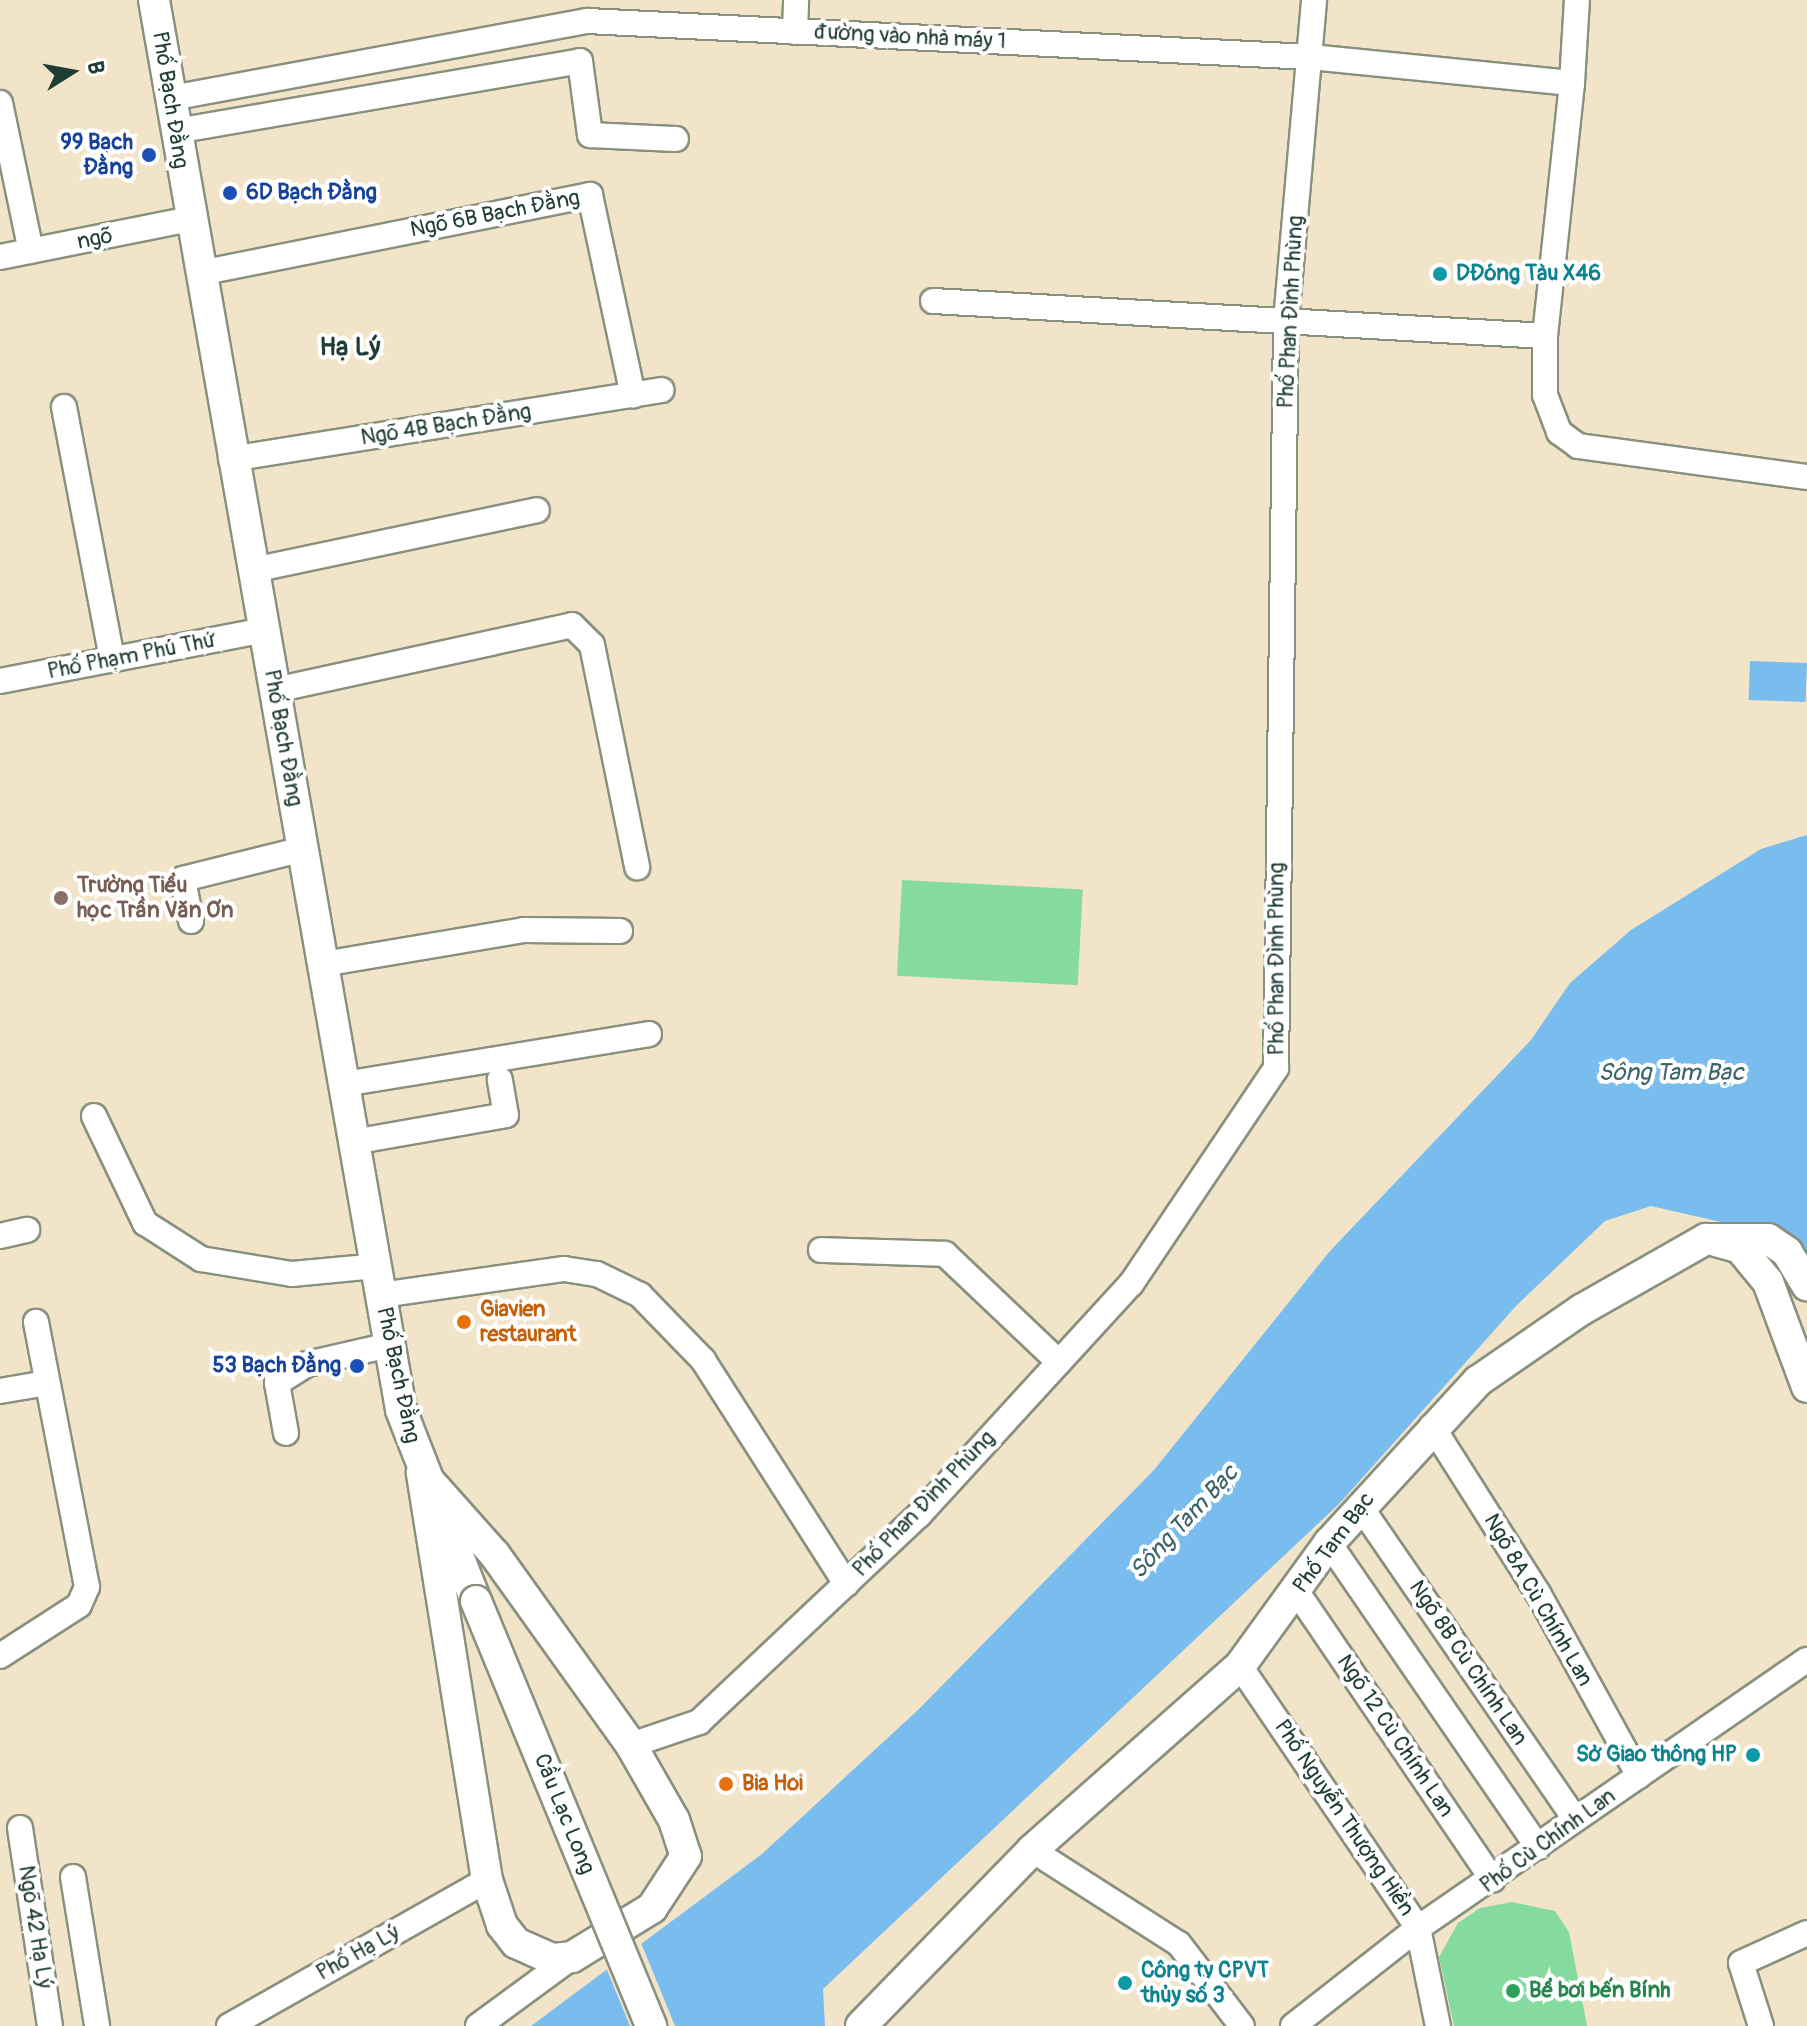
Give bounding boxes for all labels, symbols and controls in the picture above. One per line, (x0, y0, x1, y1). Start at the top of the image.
street label: đường vào nhà máy 1 (813, 19, 1007, 55)
street label: Phố Bạch Đằng (146, 29, 194, 171)
north arrow (32, 32, 112, 112)
text: B (81, 59, 110, 76)
place label: 99 Bạch Đằng (61, 129, 133, 180)
marker: 99 Bạch Đằng (140, 146, 158, 164)
place label: 6D Bạch Đằng (246, 180, 377, 206)
marker: 6D Bạch Đằng (221, 184, 239, 202)
street label: Ngõ 6B Bạch Đằng (408, 185, 582, 243)
street label: Phố Phan Đình Phùng (1273, 215, 1309, 409)
street label: ngõ (75, 223, 115, 255)
place label: DĐóng Tàu X46 (1456, 261, 1601, 287)
marker: DĐóng Tàu X46 (1431, 265, 1449, 283)
district label: Hạ Lý (320, 332, 380, 364)
street label: Ngõ 4B Bạch Đằng (359, 398, 533, 452)
street label: Phố Phạm Phú Thứ (45, 627, 219, 685)
street label: Phố Bạch Đằng (258, 667, 308, 809)
street label: Phố Phan Đình Phùng (1264, 862, 1290, 1056)
place label: Trường Tiểu học Trần Văn Ơn (77, 872, 234, 924)
marker: Trường Tiểu học Trần Văn Ơn (52, 889, 70, 907)
water label: Sông Tam Bạc (1598, 1059, 1744, 1087)
place label: Giavien restaurant (480, 1296, 576, 1348)
street label: Phố Bạch Đằng (371, 1304, 425, 1446)
marker: Giavien restaurant (455, 1313, 473, 1331)
place label: 53 Bạch Đằng (213, 1353, 341, 1379)
marker: 53 Bạch Đằng (348, 1357, 366, 1375)
street label: Phố Phan Đình Phùng (847, 1425, 1001, 1583)
water label: Sông Tam Bạc (1124, 1459, 1244, 1585)
street label: Phố Tam Bạc (1288, 1487, 1380, 1599)
street label: Ngõ 8A Cù Chính Lan (1478, 1509, 1598, 1691)
street label: Ngõ 8B Cù Chính Lan (1403, 1576, 1533, 1750)
street label: Ngõ 12 Cù Chính Lan (1331, 1650, 1459, 1822)
street label: Phố Nguyễn Thượng Hiền (1268, 1715, 1420, 1921)
place label: Sở Giao thông HP (1576, 1742, 1737, 1768)
marker: Sở Giao thông HP (1744, 1746, 1762, 1764)
street label: Cầu Lạc Long (528, 1750, 600, 1878)
place label: Bia Hoi (742, 1771, 803, 1797)
marker: Bia Hoi (717, 1775, 735, 1793)
street label: Phố Cù Chính Lan (1475, 1783, 1621, 1899)
street label: Ngõ 42 Hạ Lý (12, 1864, 58, 1990)
street label: Phố Hạ Lý (312, 1919, 404, 1987)
place label: Công ty CPVT thủy số 3 (1141, 1957, 1269, 2008)
marker: Công ty CPVT thủy số 3 (1116, 1974, 1134, 1992)
place label: Bể bơi bến Bính (1529, 1978, 1671, 2004)
marker: Bể bơi bến Bính (1504, 1982, 1522, 2000)

